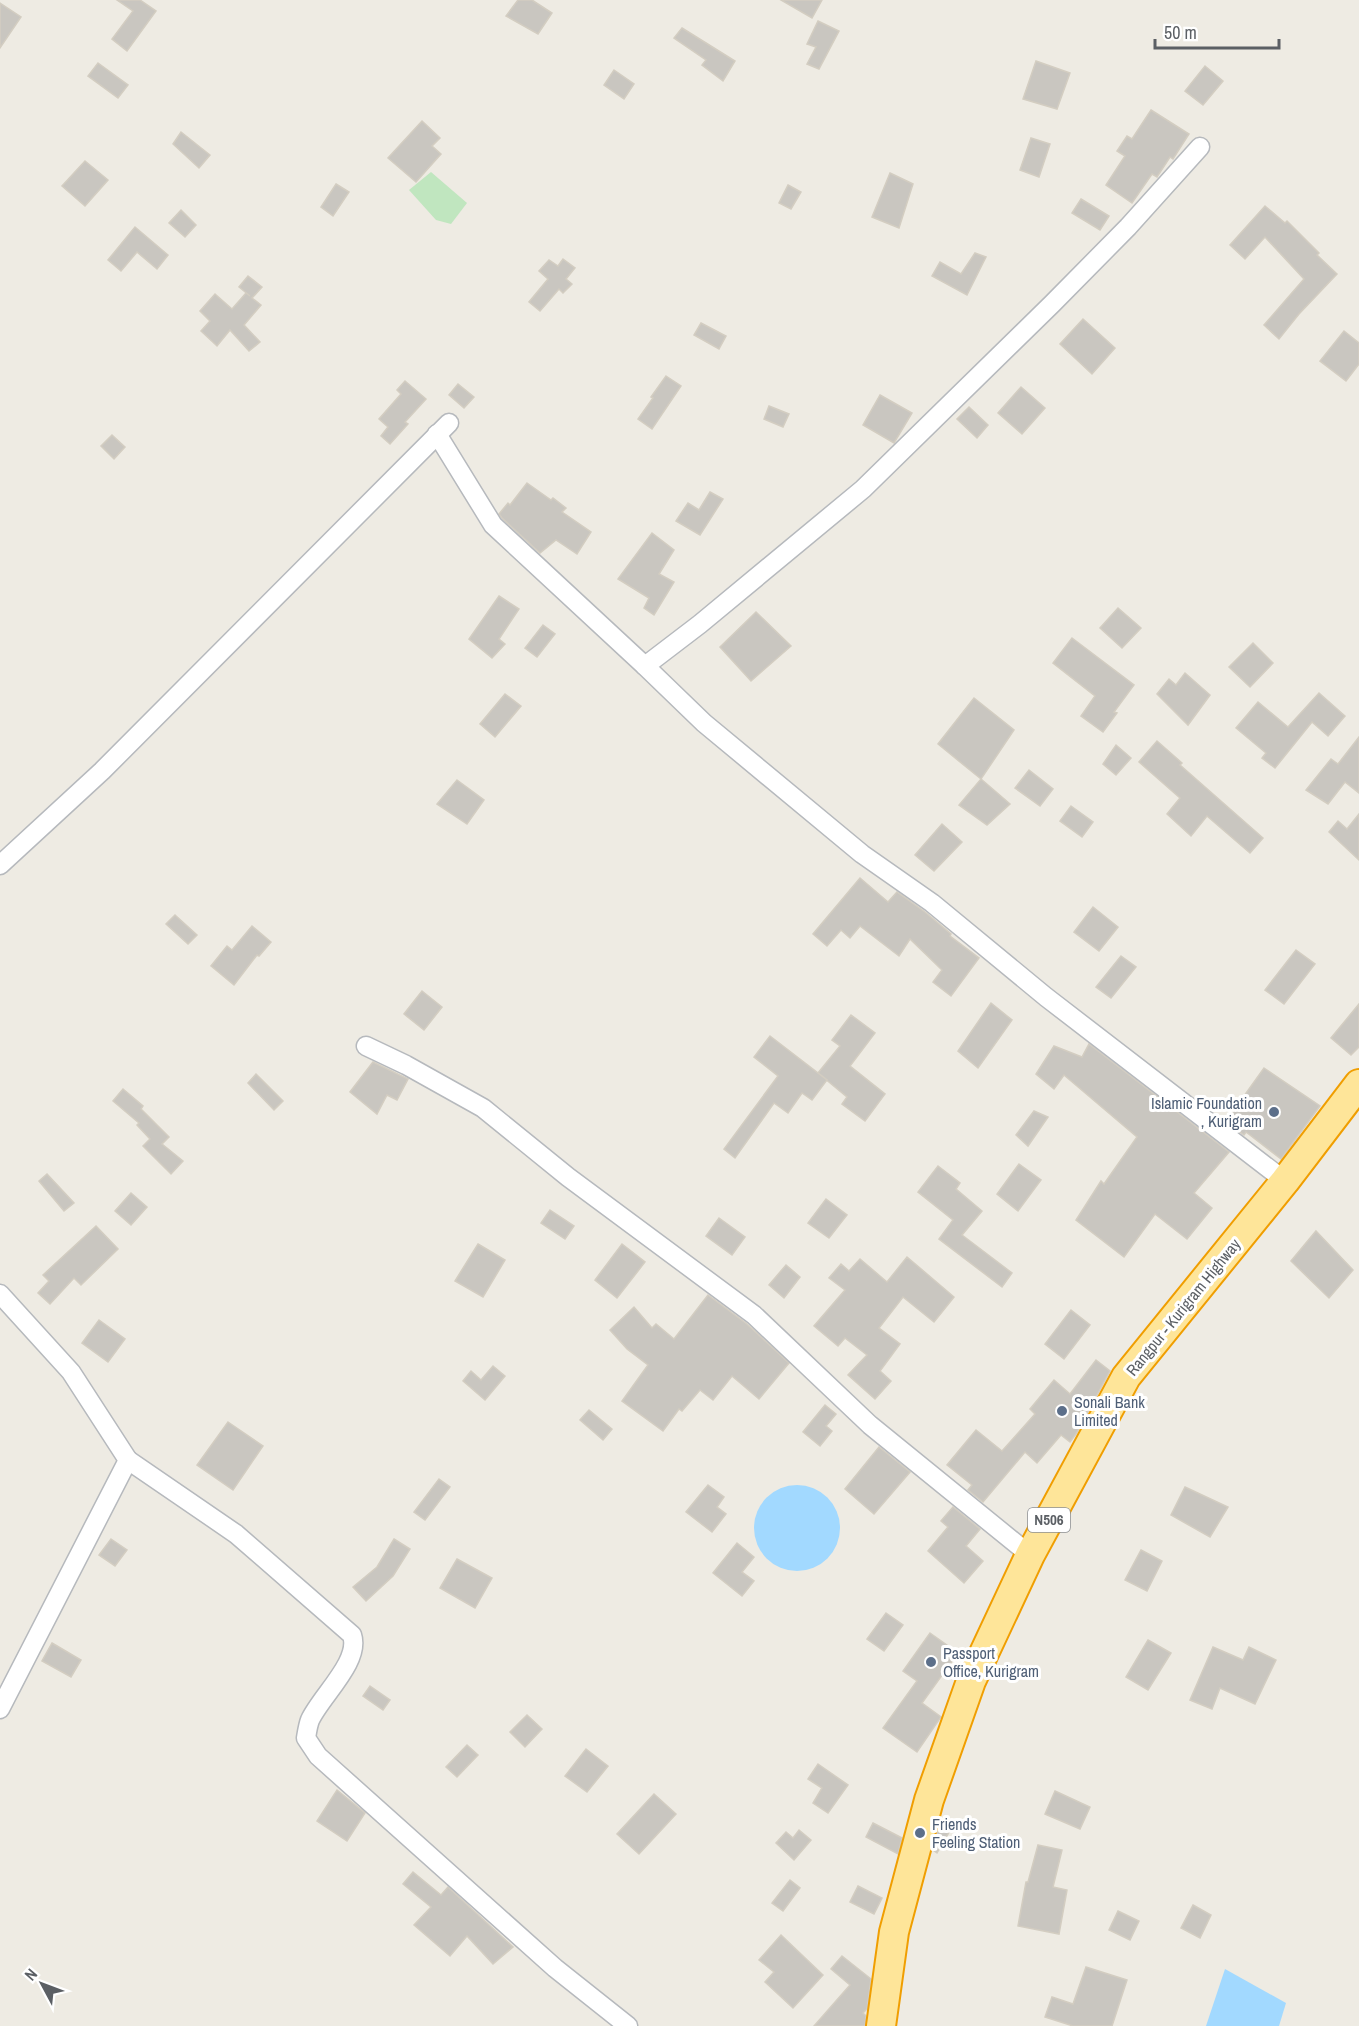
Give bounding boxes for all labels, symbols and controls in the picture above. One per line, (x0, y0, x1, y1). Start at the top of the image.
scale bar (1155, 12, 1280, 50)
text: 50 m (1164, 20, 1197, 45)
place label: Islamic Foundation , Kurigram (1151, 1092, 1262, 1132)
marker: Islamic Foundation , Kurigram (1267, 1105, 1281, 1119)
street label: Rangpur - Kurigram Highway (1121, 1233, 1246, 1380)
place label: Sonali Bank Limited (1074, 1391, 1145, 1431)
marker: Sonali Bank Limited (1055, 1404, 1069, 1418)
road number: N506 (1028, 1508, 1070, 1532)
place label: Passport Office, Kurigram (943, 1642, 1039, 1682)
marker: Passport Office, Kurigram (924, 1655, 938, 1669)
place label: Friends Feeling Station (932, 1813, 1020, 1853)
marker: Friends Feeling Station (913, 1826, 927, 1840)
north arrow (12, 1954, 72, 2014)
text: N (19, 1963, 42, 1985)

